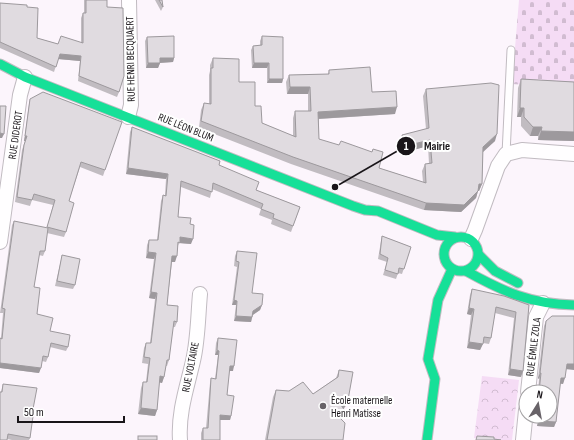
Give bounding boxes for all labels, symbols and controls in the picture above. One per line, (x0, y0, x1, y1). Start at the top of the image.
street label: RUE HENRI BECQUAERT (123, 16, 138, 102)
street label: RUE DIDEROT (6, 109, 25, 160)
street label: RUE LÉON BLUM (156, 110, 215, 144)
callout: Mairie (396, 134, 458, 158)
text: 1 (404, 139, 409, 154)
text: Mairie (424, 139, 450, 154)
street label: RUE ÉMILE ZOLA (523, 317, 544, 377)
street label: RUE VOLTAIRE (179, 341, 202, 393)
north arrow (518, 384, 558, 424)
text: N (536, 388, 544, 402)
place label: École maternelle Henri Matisse (331, 394, 392, 420)
scale bar (18, 398, 124, 424)
marker: École maternelle Henri Matisse (318, 401, 328, 411)
text: 50 m (24, 405, 44, 420)

